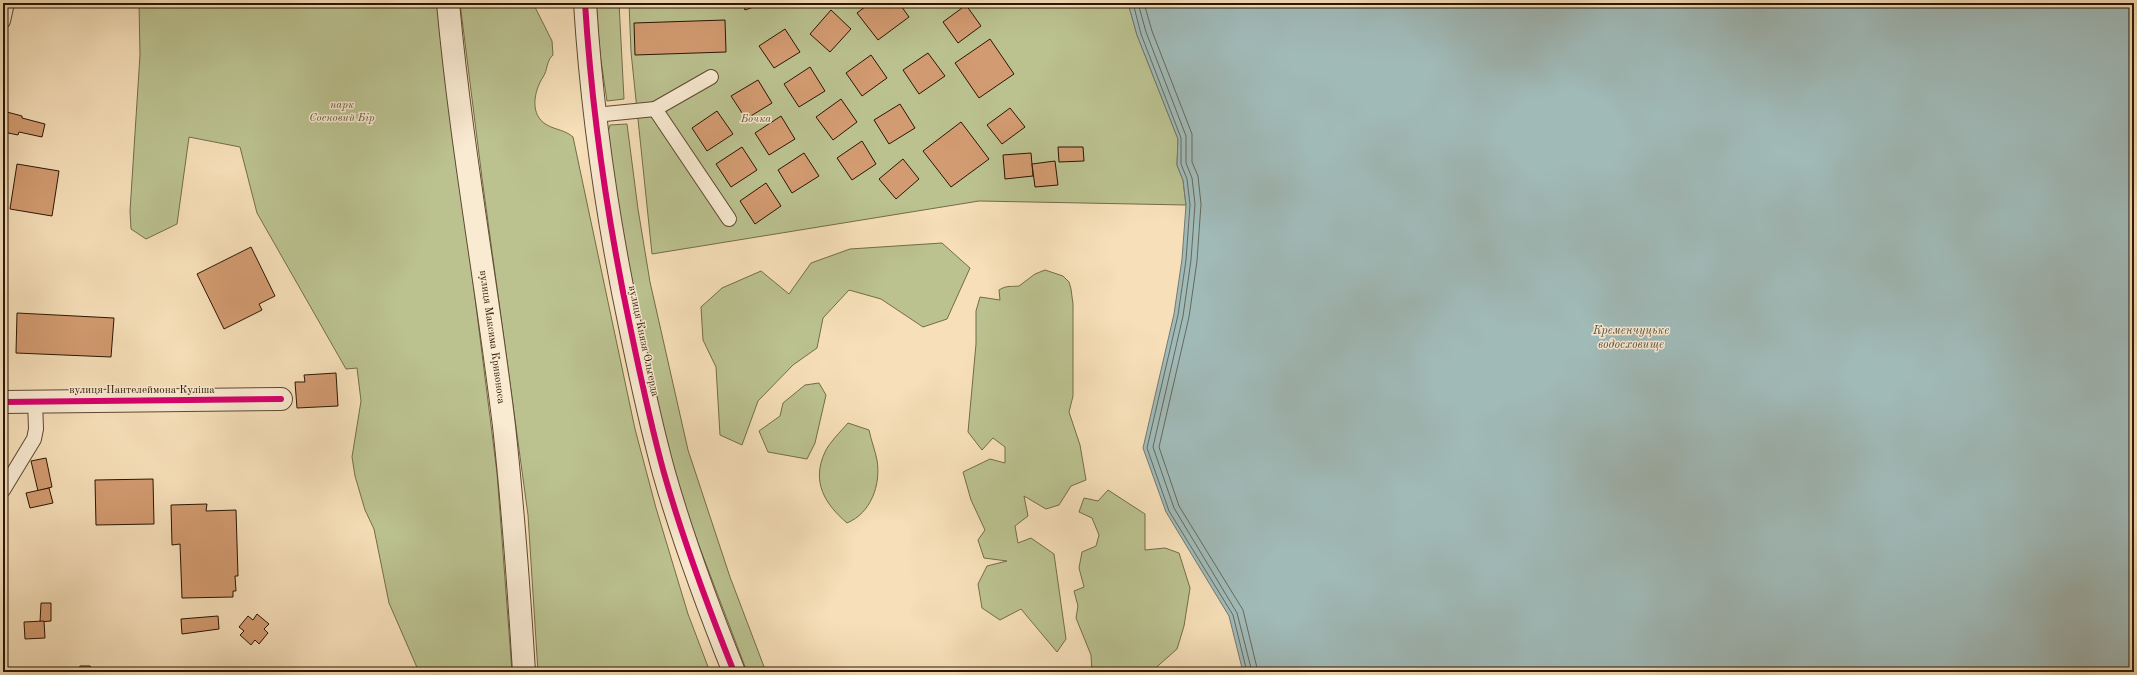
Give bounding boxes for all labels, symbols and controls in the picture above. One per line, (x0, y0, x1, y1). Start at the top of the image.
park label: парк Сосновий Бір (309, 100, 375, 124)
park label: Бочка (740, 114, 771, 125)
street label: вулиця Максима Кривоноса (477, 270, 507, 405)
street label: вулиця Князя Ольгерда (626, 285, 660, 398)
water label: Кременчуцьке водосховище (1592, 325, 1669, 351)
street label: вулиця Пантелеймона Куліша (69, 385, 215, 396)

